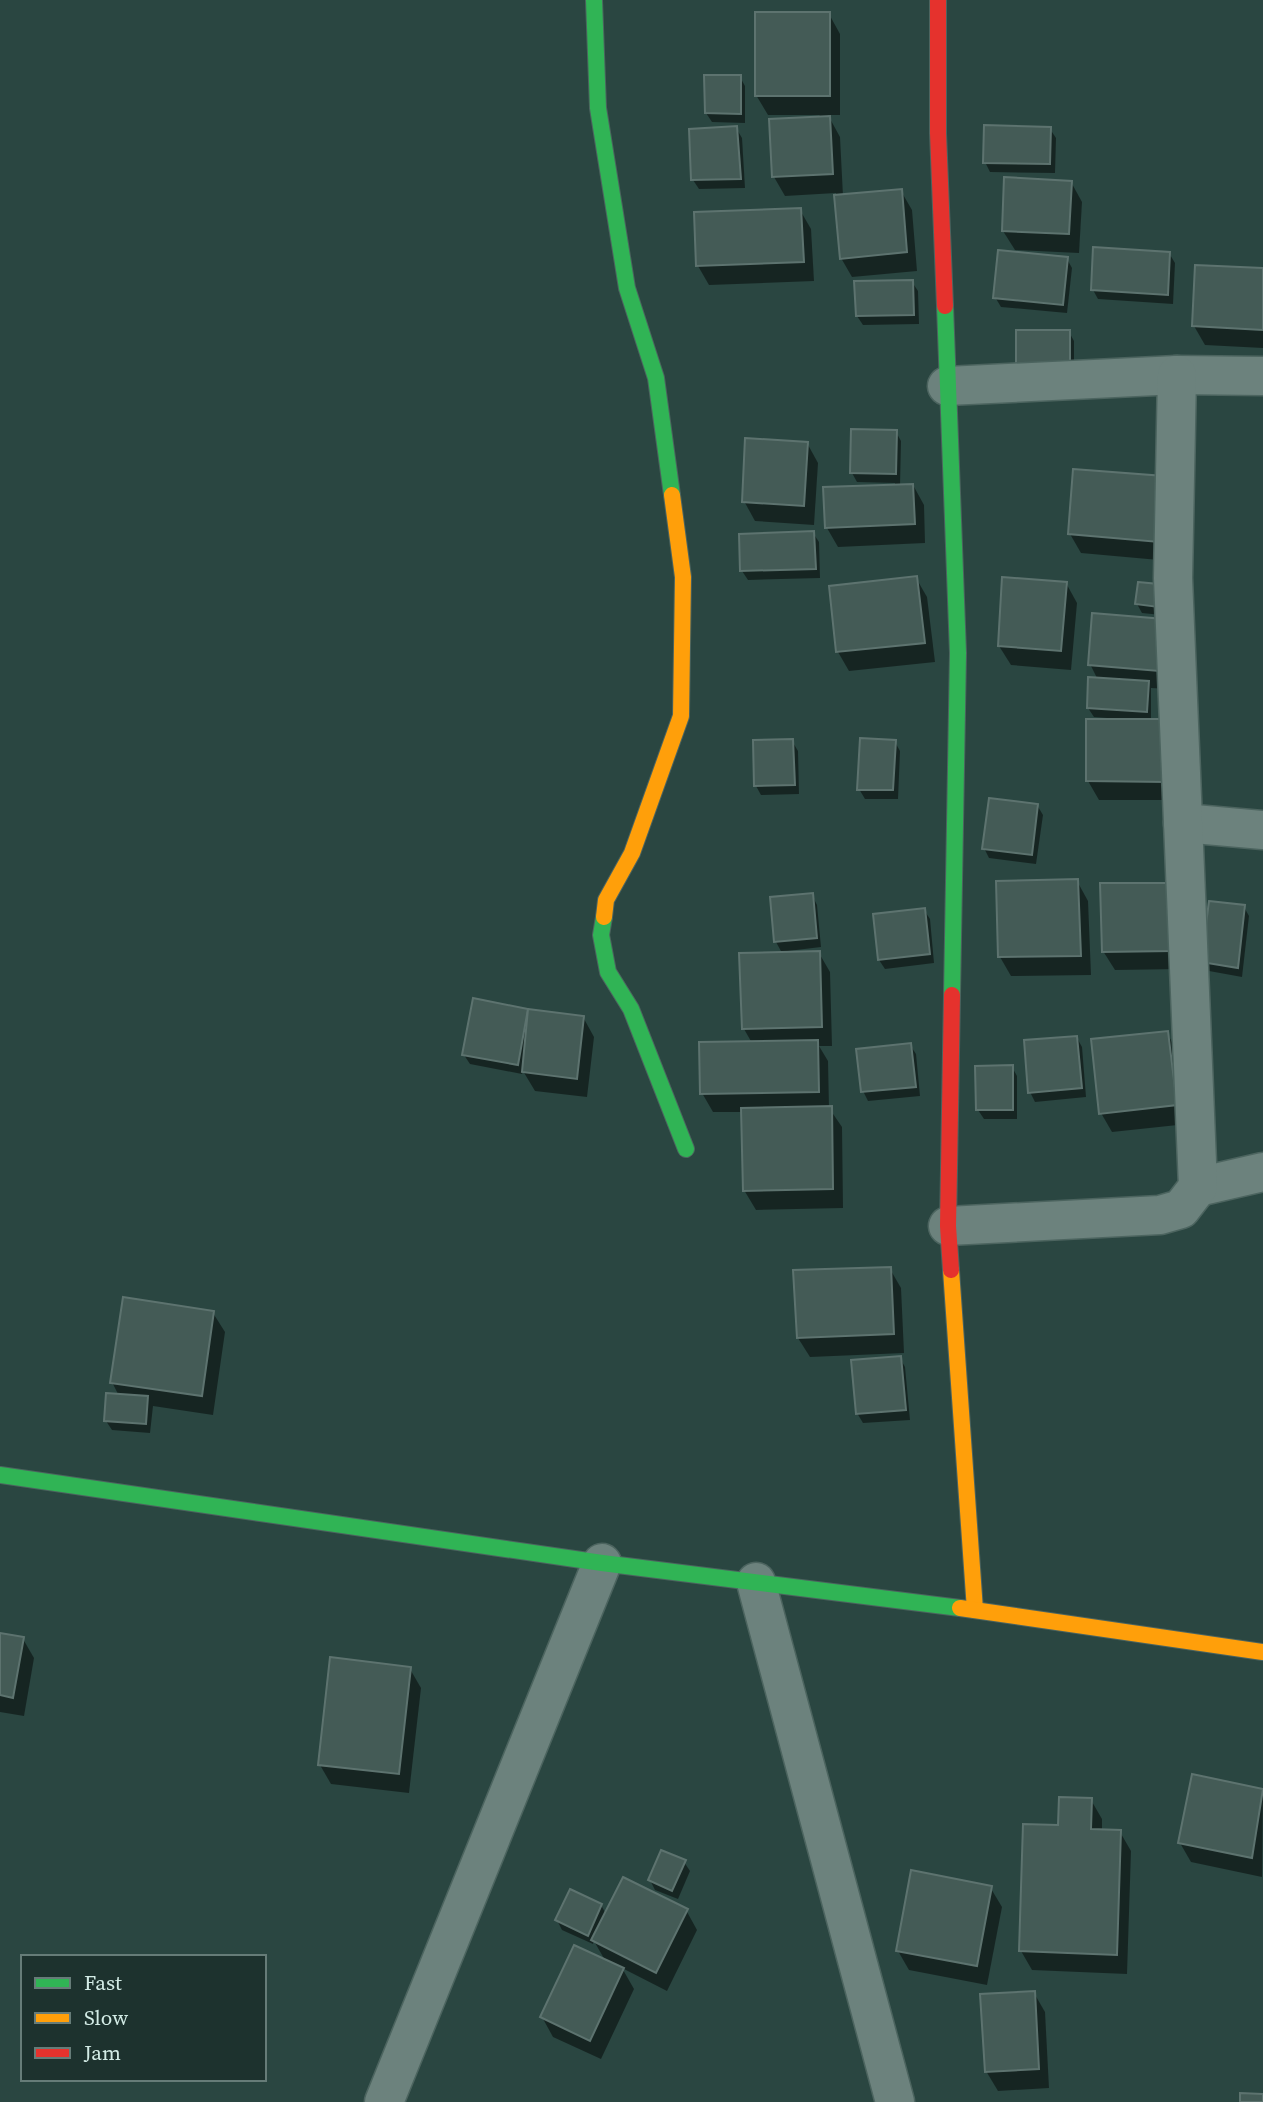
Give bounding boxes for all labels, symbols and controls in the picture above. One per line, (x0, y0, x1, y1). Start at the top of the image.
legend (21, 1955, 266, 2081)
text: Fast (84, 1968, 122, 1997)
text: Slow (84, 2003, 128, 2032)
text: Jam (83, 2038, 121, 2067)

